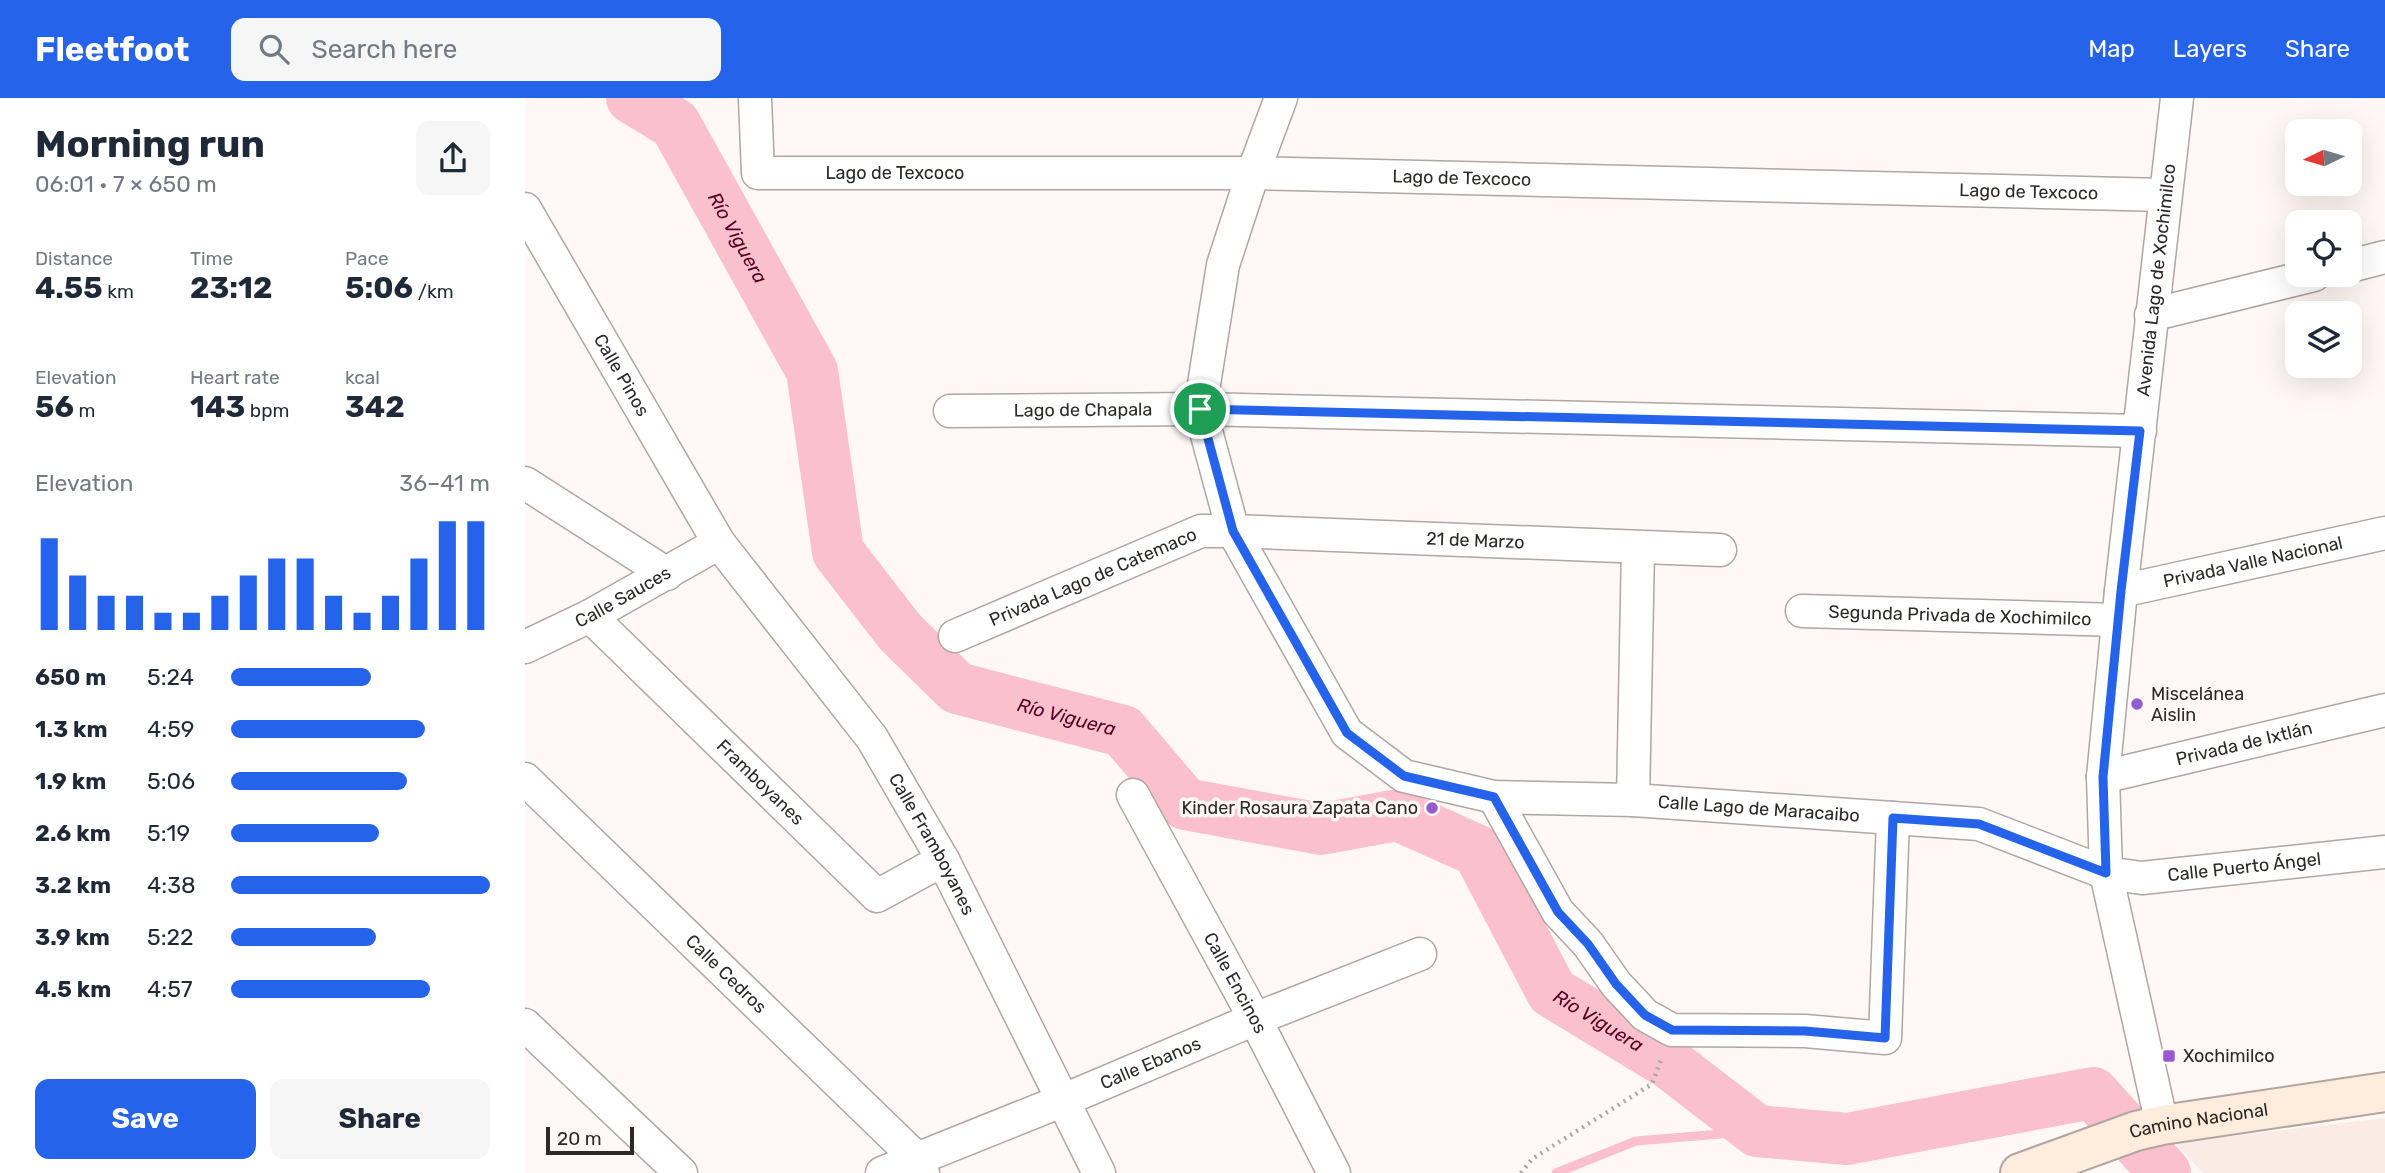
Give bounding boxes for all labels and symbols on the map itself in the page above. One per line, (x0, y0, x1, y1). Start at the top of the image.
north arrow (2285, 119, 2363, 196)
street label: Lago de Texcoco (825, 162, 964, 184)
street label: Avenida Lago de Xochimilco (2132, 163, 2180, 398)
street label: Lago de Texcoco (1392, 165, 1532, 191)
street label: Lago de Texcoco (1959, 179, 2098, 204)
water label: Río Viguera (703, 188, 772, 287)
street label: Calle Pinos (589, 330, 654, 420)
pin (1170, 379, 1230, 439)
street label: Lago de Chapala (1014, 398, 1152, 421)
street label: Privada Lago de Catemaco (986, 523, 1200, 631)
street label: 21 de Marzo (1426, 528, 1525, 553)
street label: Privada Valle Nacional (2161, 532, 2345, 592)
street label: Calle Sauces (572, 562, 675, 632)
street label: Segunda Privada de Xochimilco (1828, 601, 2092, 630)
place label: Miscelánea Aislin (2151, 683, 2244, 726)
water label: Río Viguera (1015, 693, 1118, 740)
marker: Miscelánea Aislin (2129, 696, 2145, 712)
street label: Privada de Ixtlán (2174, 717, 2314, 770)
street label: Framboyanes (712, 735, 809, 830)
street label: Calle Framboyanes (884, 769, 980, 919)
street label: Calle Lago de Maracaibo (1657, 791, 1860, 827)
place label: Kinder Rosaura Zapata Cano (1181, 797, 1418, 819)
marker: Kinder Rosaura Zapata Cano (1424, 800, 1440, 816)
street label: Calle Puerto Ángel (2167, 848, 2322, 886)
street label: Calle Encinos (1199, 929, 1272, 1037)
street label: Calle Cedros (681, 930, 771, 1018)
water label: Río Viguera (1550, 984, 1648, 1056)
street label: Calle Ebanos (1097, 1032, 1204, 1094)
place label: Xochimilco (2183, 1045, 2275, 1067)
marker: Xochimilco (2161, 1048, 2177, 1064)
street label: Camino Nacional (2126, 1098, 2270, 1144)
scale bar (546, 1124, 633, 1156)

